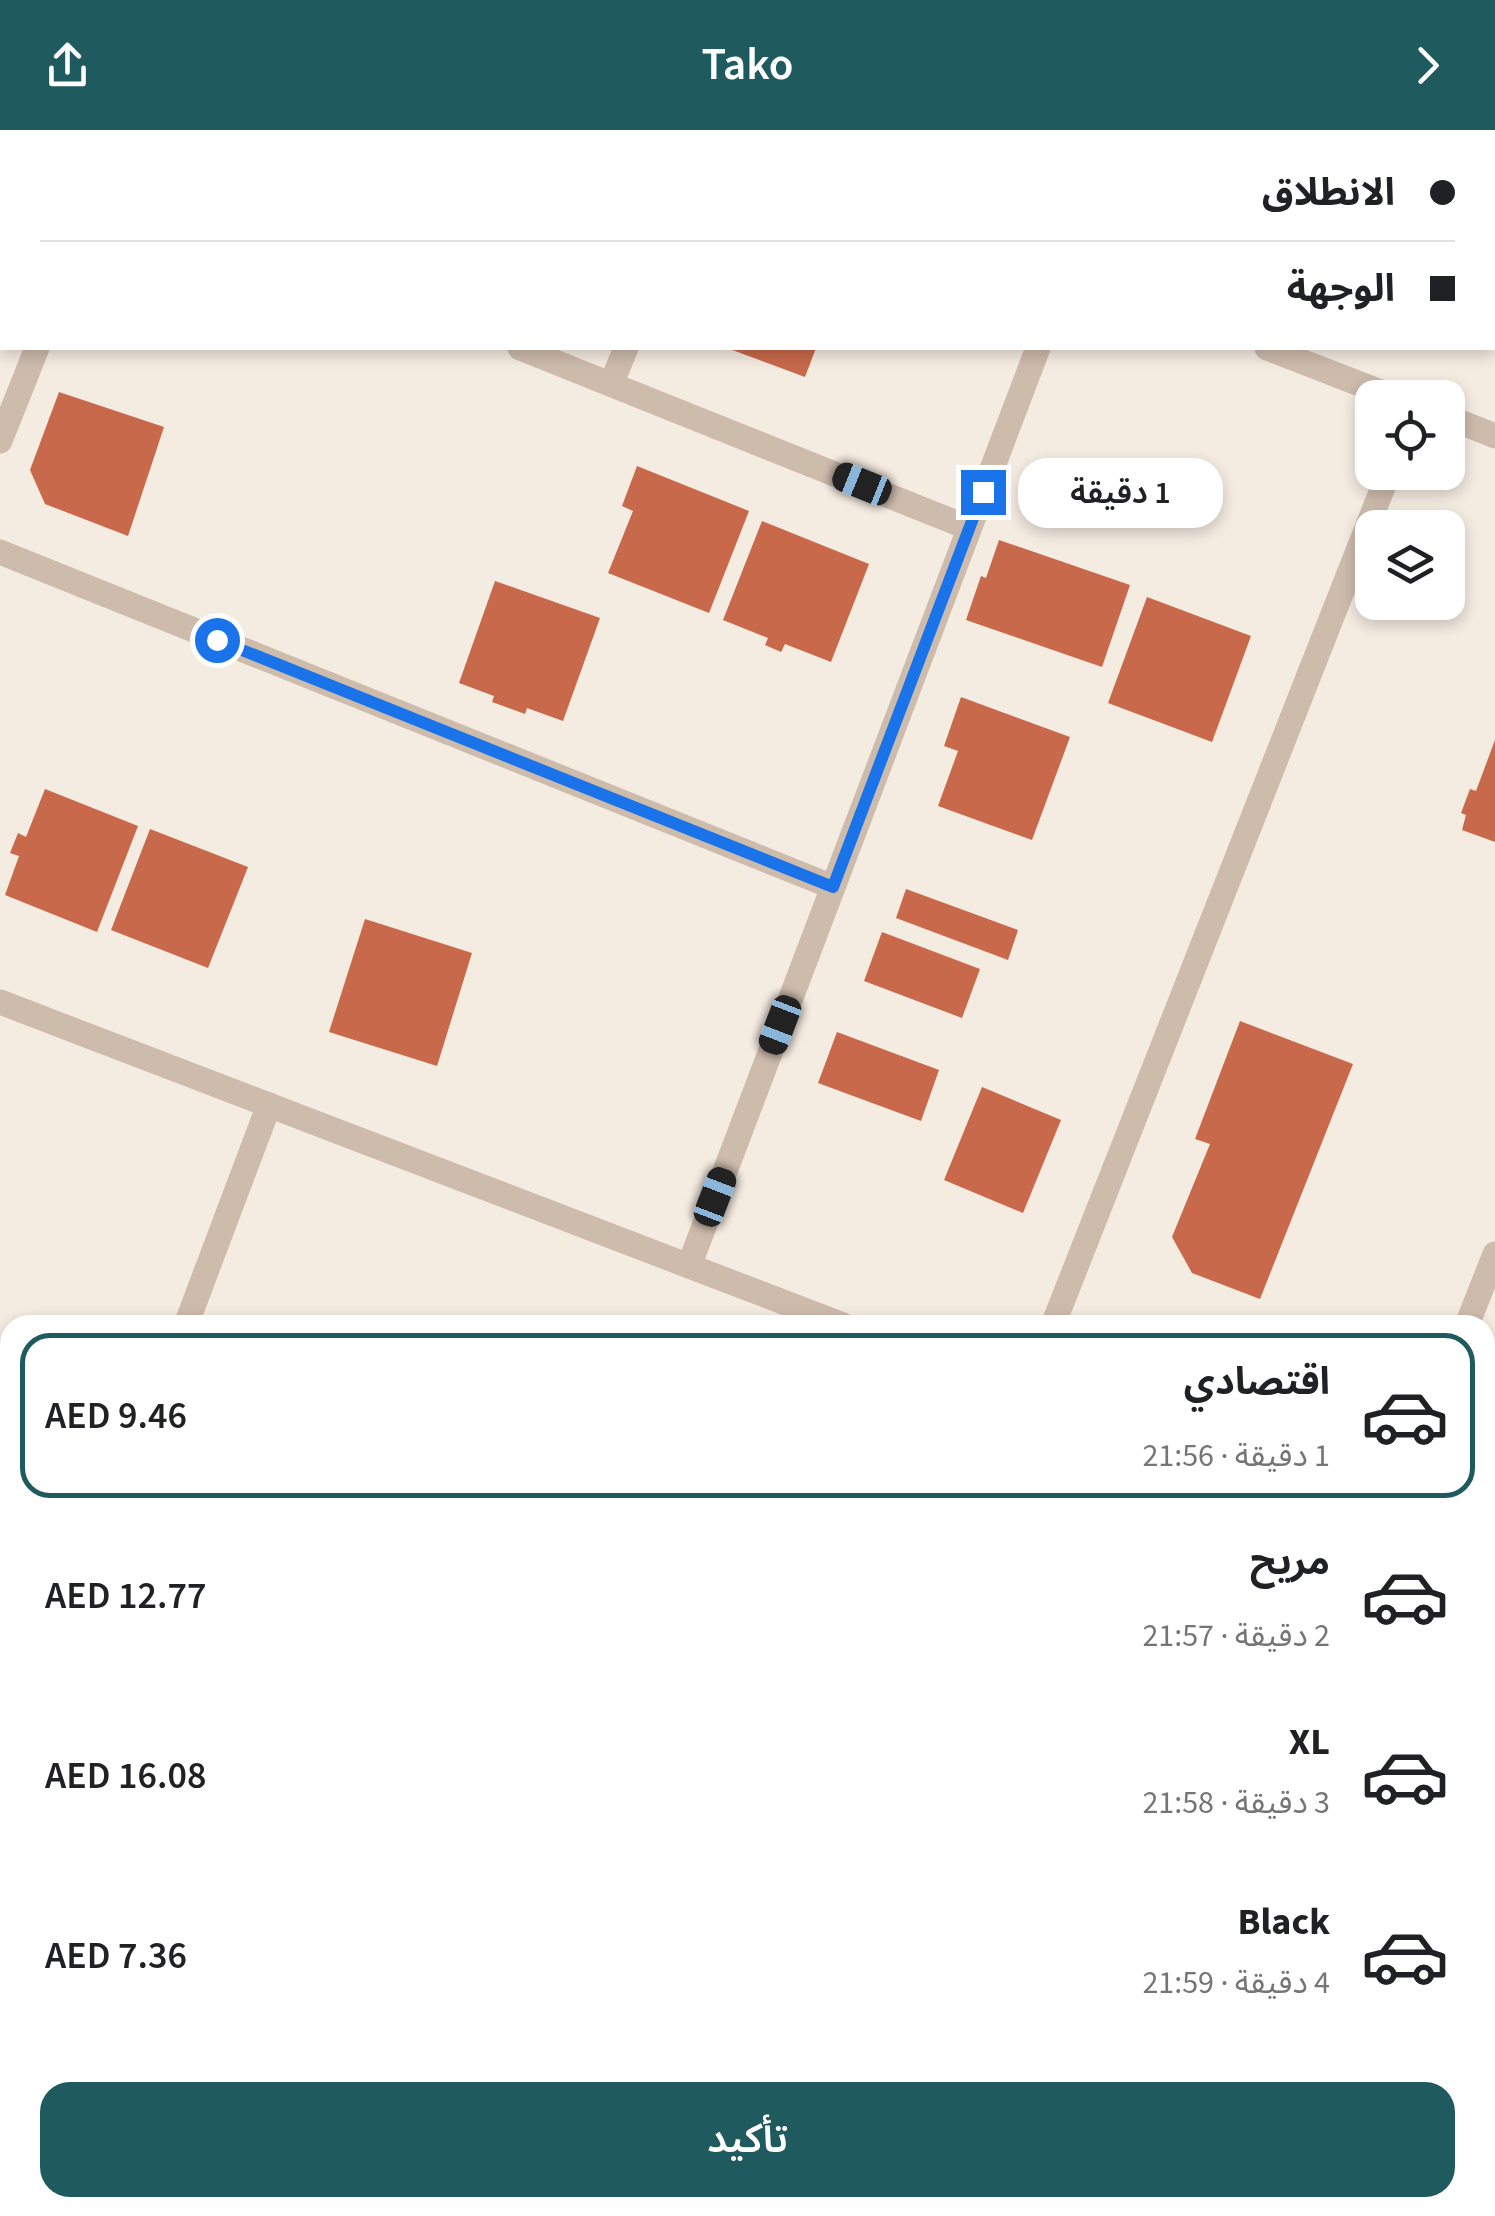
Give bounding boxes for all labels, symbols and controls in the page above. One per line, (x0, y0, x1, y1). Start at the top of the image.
text: Tako (702, 33, 793, 97)
icon: share (40, 38, 95, 93)
icon: forward (1400, 38, 1455, 93)
text: الانطلاق (1262, 166, 1395, 220)
text: الوجهة (1287, 262, 1395, 316)
map controls (1355, 380, 1465, 620)
button: locate (1355, 380, 1465, 490)
callout: 1 دقيقة (1018, 457, 1223, 527)
car (829, 459, 895, 509)
route end (961, 470, 1006, 515)
text: 1 دقيقة (1070, 470, 1171, 516)
button: layers (1355, 510, 1465, 620)
route start (195, 618, 240, 663)
car (755, 992, 805, 1058)
car (690, 1164, 740, 1230)
text: اقتصادي (1184, 1355, 1330, 1409)
icon: car (1360, 1371, 1450, 1461)
text: AED 9.46 (45, 1389, 187, 1443)
text: 1 دقيقة · 21:56 (1142, 1433, 1330, 1479)
text: مريح (1250, 1535, 1330, 1589)
icon: car (1360, 1551, 1450, 1641)
text: AED 12.77 (45, 1569, 206, 1623)
text: 2 دقيقة · 21:57 (1142, 1613, 1330, 1659)
text: XL (1289, 1715, 1330, 1769)
icon: car (1360, 1731, 1450, 1821)
text: AED 16.08 (45, 1749, 206, 1803)
text: 3 دقيقة · 21:58 (1142, 1780, 1330, 1826)
text: Black (1238, 1895, 1330, 1949)
icon: car (1360, 1911, 1450, 2001)
text: AED 7.36 (45, 1929, 187, 1983)
text: 4 دقيقة · 21:59 (1142, 1960, 1330, 2006)
button: تأكيد (40, 2082, 1455, 2197)

